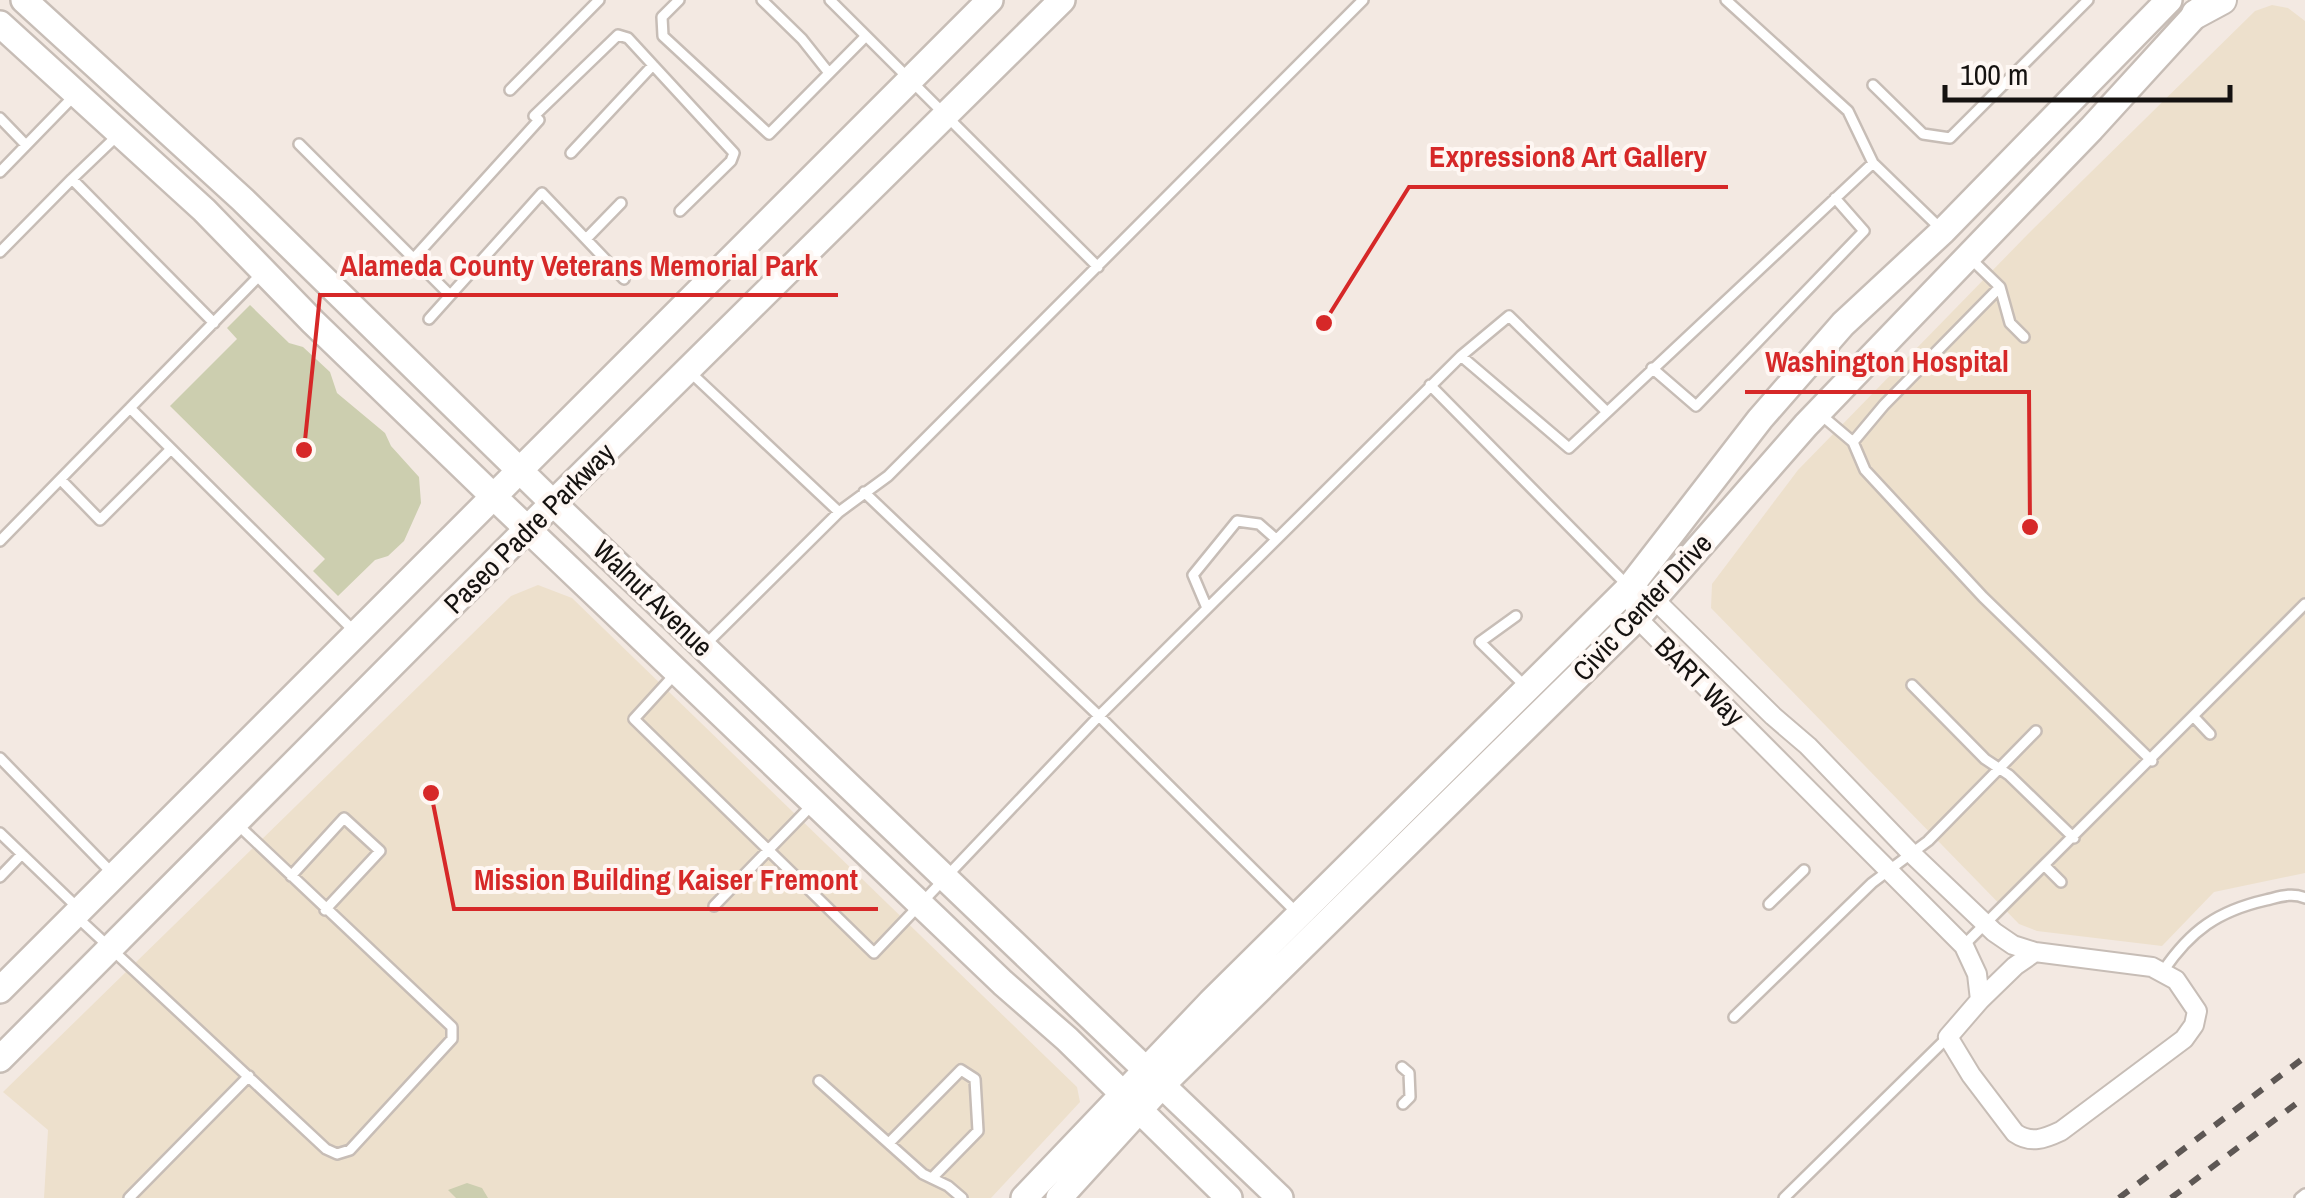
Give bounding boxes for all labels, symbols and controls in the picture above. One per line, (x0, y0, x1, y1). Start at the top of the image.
scale bar (1945, 40, 2230, 102)
text: 100 m (1960, 54, 2028, 94)
callout: Expression8 Art Gallery (1409, 127, 1728, 187)
text: Expression8 Art Gallery (1429, 136, 1707, 176)
callout: Alameda County Veterans Memorial Park (320, 235, 838, 295)
text: Alameda County Veterans Memorial Park (340, 245, 818, 285)
callout: Washington Hospital (1745, 332, 2029, 392)
text: Washington Hospital (1765, 341, 2009, 381)
street label: Paseo Padre Parkway (435, 434, 623, 622)
street label: Civic Center Drive (1564, 525, 1720, 689)
street label: Walnut Avenue (585, 531, 721, 665)
street label: BART Way (1647, 628, 1753, 734)
callout: Mission Building Kaiser Fremont (454, 849, 878, 909)
text: Mission Building Kaiser Fremont (474, 859, 858, 899)

